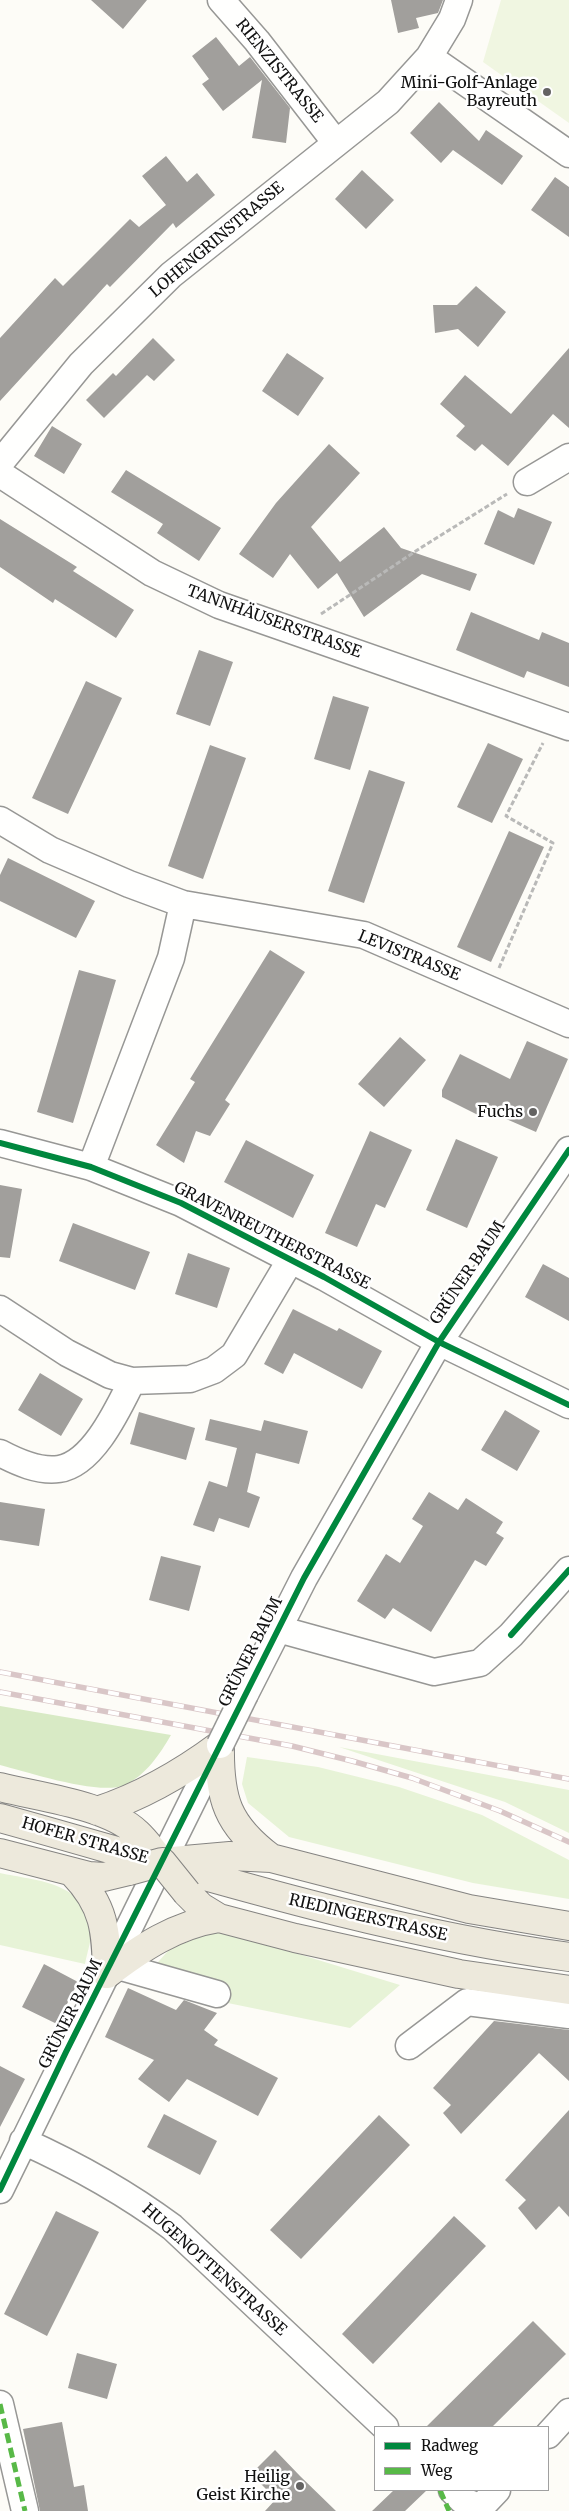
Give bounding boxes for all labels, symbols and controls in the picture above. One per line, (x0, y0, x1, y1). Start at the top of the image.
street label: RIENZISTRASSE (231, 15, 327, 127)
place label: Mini-Golf-Anlage Bayreuth (401, 73, 537, 111)
marker: Mini-Golf-Anlage Bayreuth (541, 86, 553, 98)
street label: LOHENGRINSTRASSE (146, 178, 288, 302)
street label: TANNHÄUSERSTRASSE (184, 581, 364, 663)
street label: LEVISTRASSE (355, 927, 463, 985)
place label: Fuchs (477, 1102, 523, 1122)
marker: Fuchs (527, 1106, 539, 1118)
street label: GRAVENREUTHERSTRASSE (171, 1178, 373, 1294)
street label: GRÜNER BAUM (426, 1218, 510, 1328)
street label: GRÜNER BAUM (215, 1594, 287, 1710)
street label: HOFER STRASSE (19, 1814, 151, 1868)
street label: RIEDINGERSTRASSE (287, 1890, 449, 1946)
street label: GRÜNER BAUM (35, 1956, 107, 2072)
street label: HUGENOTTENSTRASSE (138, 2200, 290, 2340)
legend (374, 2426, 549, 2491)
text: Radweg (421, 2436, 478, 2455)
text: Weg (421, 2461, 452, 2480)
place label: Heilig Geist Kirche (196, 2467, 290, 2505)
marker: Heilig Geist Kirche (294, 2480, 306, 2492)

